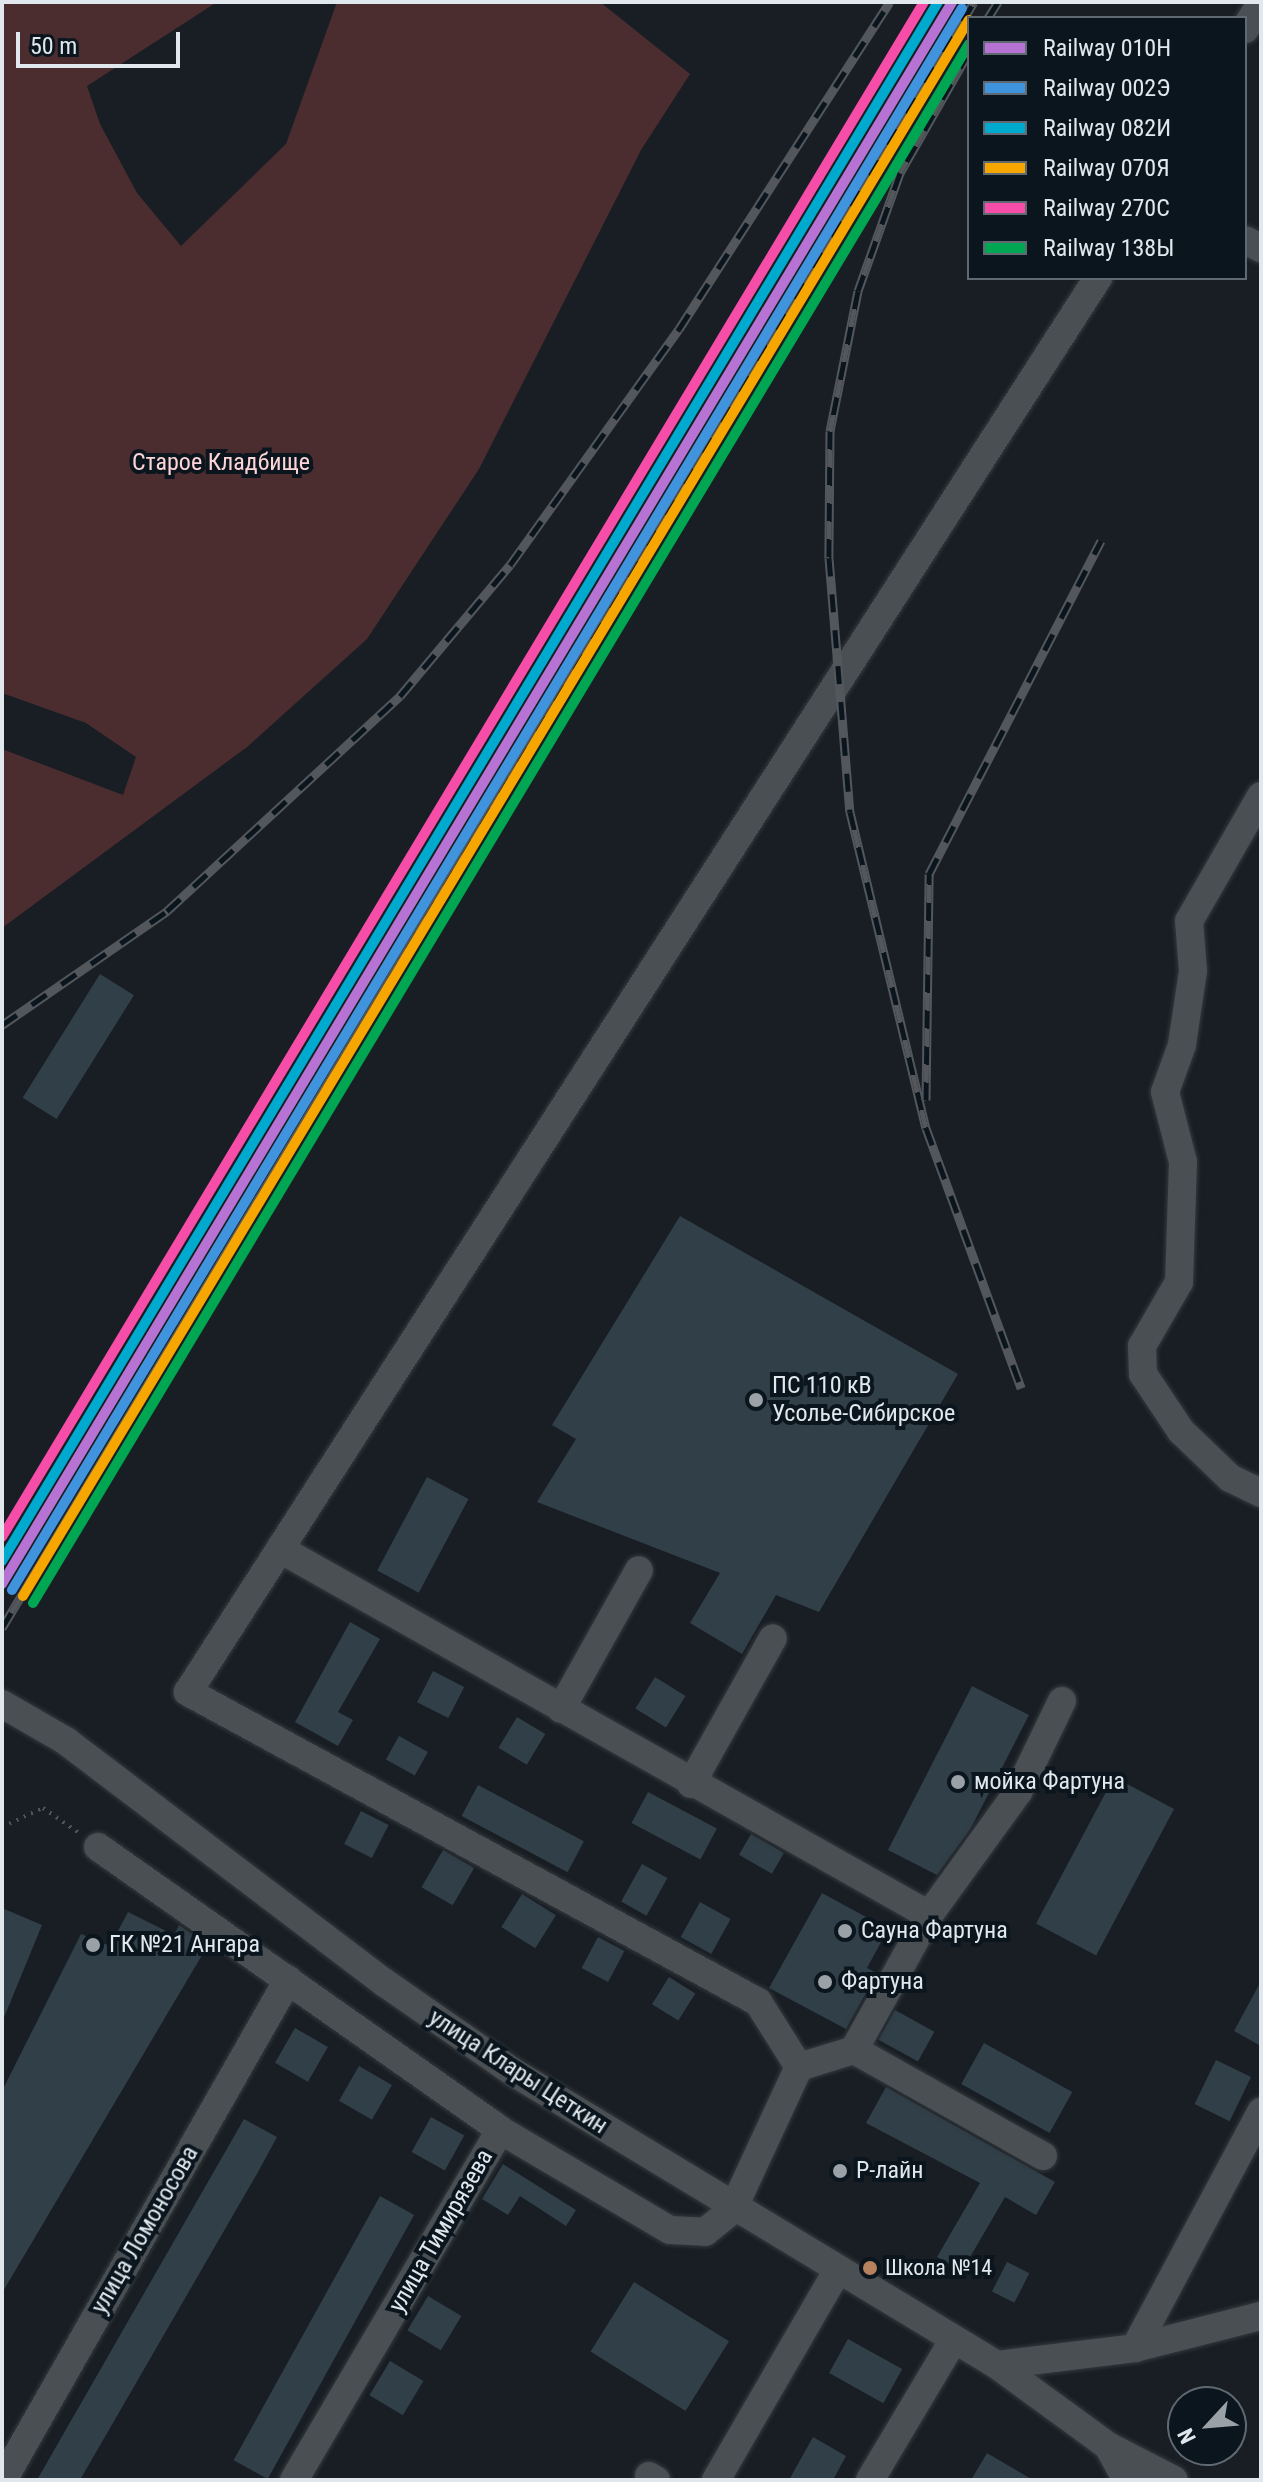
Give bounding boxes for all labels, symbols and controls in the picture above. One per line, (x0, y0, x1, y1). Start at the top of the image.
scale bar (20, 16, 184, 66)
legend (967, 16, 1247, 280)
text: 50 m (30, 32, 77, 60)
text: Railway 010Н (1043, 34, 1171, 62)
text: Railway 002Э (1043, 74, 1170, 102)
text: Railway 082И (1043, 114, 1171, 142)
text: Railway 070Я (1043, 154, 1170, 182)
text: Railway 270С (1043, 194, 1170, 222)
text: Railway 138Ы (1043, 234, 1174, 262)
park label: Старое Кладбище (132, 449, 310, 477)
place label: ПС 110 кВ Усолье-Сибирское (772, 1372, 955, 1428)
marker: ПС 110 кВ Усолье-Сибирское (747, 1391, 765, 1409)
place label: мойка Фартуна (974, 1768, 1125, 1796)
marker: мойка Фартуна (949, 1773, 967, 1791)
place label: Сауна Фартуна (861, 1917, 1008, 1945)
marker: Сауна Фартуна (836, 1922, 854, 1940)
place label: ГК №21 Ангара (109, 1931, 260, 1959)
marker: ГК №21 Ангара (84, 1936, 102, 1954)
place label: Фартуна (841, 1968, 924, 1996)
marker: Фартуна (816, 1973, 834, 1991)
street label: улица Клары Цеткин (423, 2004, 613, 2140)
street label: улица Ломоносова (85, 2141, 205, 2319)
street label: улица Тимирязева (383, 2144, 499, 2318)
place label: Р-лайн (856, 2157, 923, 2185)
marker: Р-лайн (831, 2162, 849, 2180)
place label: Школа №14 (885, 2255, 992, 2281)
marker: Школа №14 (862, 2260, 878, 2276)
north arrow (1167, 2386, 1247, 2466)
text: N (1173, 2424, 1201, 2447)

